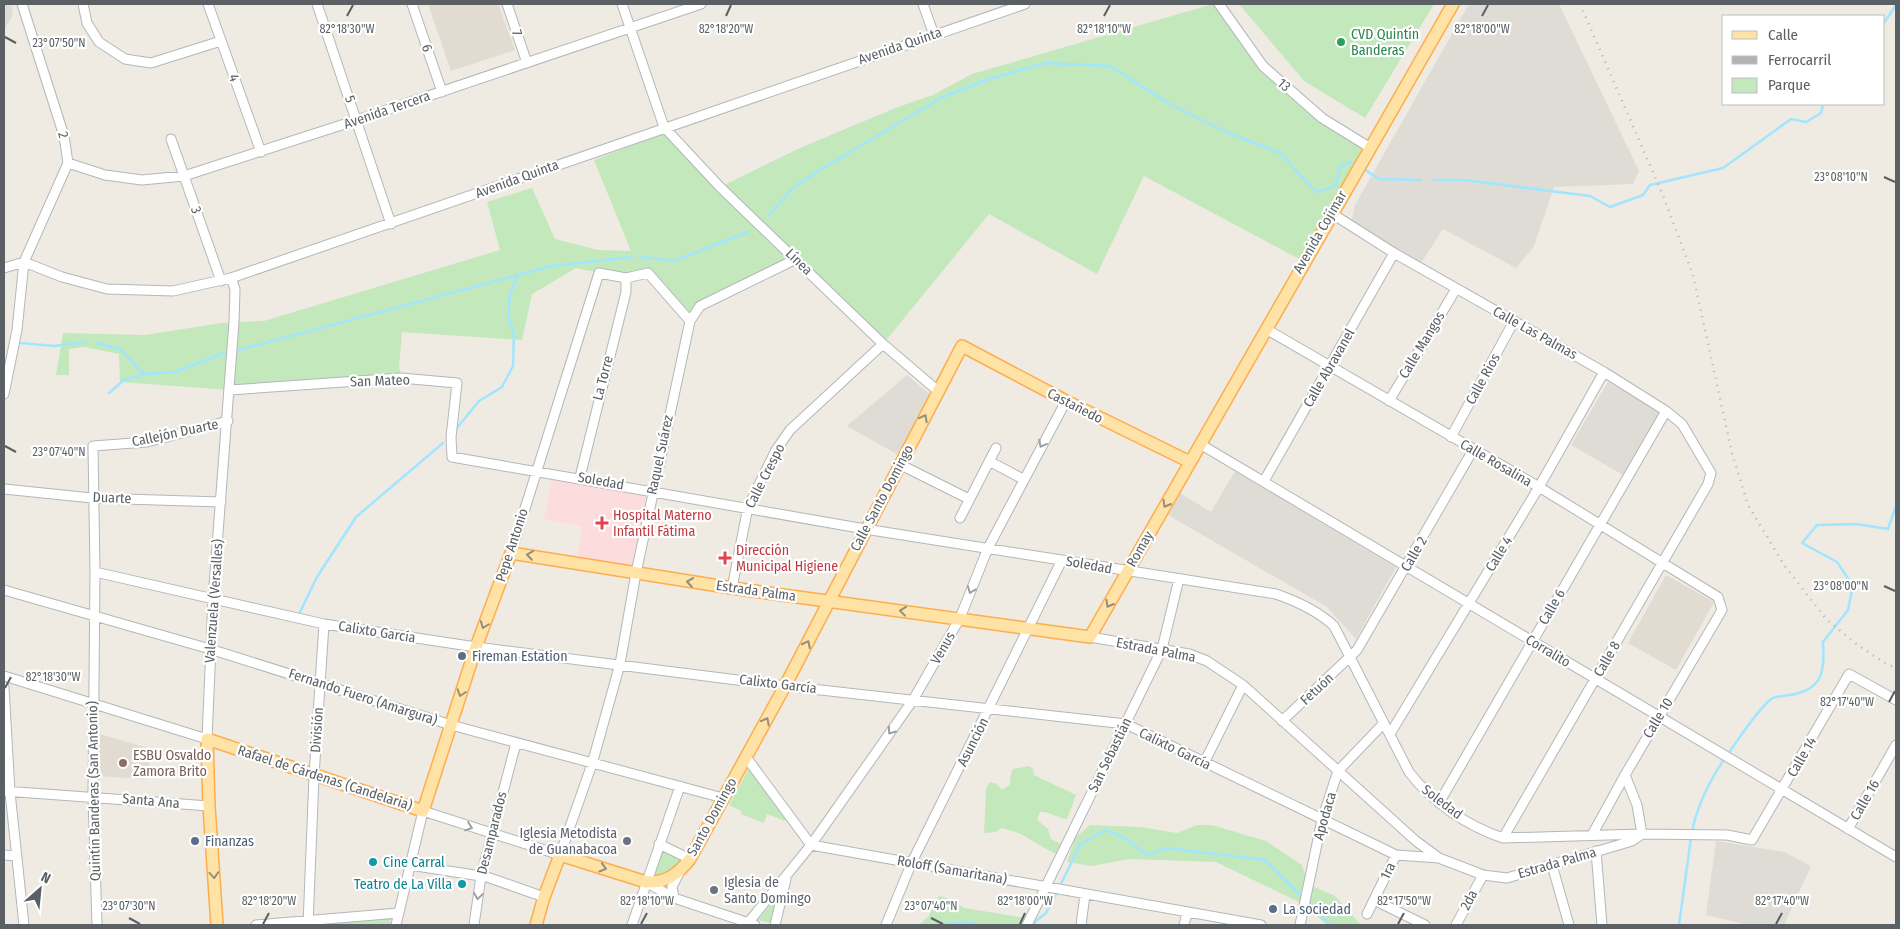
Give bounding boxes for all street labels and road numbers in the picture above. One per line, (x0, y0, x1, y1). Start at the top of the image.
street label: Avenida Quinta (856, 24, 944, 68)
street label: 7 (508, 28, 526, 39)
street label: 6 (418, 42, 436, 54)
street label: 4 (225, 72, 243, 84)
street label: 13 (1274, 75, 1294, 95)
street label: Avenida Tercera (342, 87, 432, 133)
street label: 5 (341, 93, 359, 105)
street label: 2 (54, 130, 72, 140)
street label: Avenida Quinta (473, 156, 561, 202)
street label: Avenida Cojímar (1289, 187, 1351, 277)
street label: 3 (187, 204, 205, 216)
street label: Línea (782, 245, 816, 279)
street label: Calle Las Palmas (1490, 303, 1580, 363)
street label: Calle Mangos (1395, 308, 1449, 382)
street label: Calle Abravanel (1300, 325, 1359, 410)
street label: Calle Rios (1462, 350, 1504, 407)
street label: La Torre (589, 354, 617, 402)
street label: San Mateo (350, 371, 410, 391)
street label: Castañedo (1044, 385, 1106, 427)
street label: Raquel Suárez (643, 413, 677, 496)
street label: Callejón Duarte (130, 416, 220, 450)
street label: Calle Rosalina (1457, 436, 1535, 490)
street label: Calle Crespo (741, 441, 789, 511)
street label: Calle Santo Domingo (847, 442, 917, 554)
street label: Soledad (577, 469, 625, 493)
street label: Duarte (92, 489, 132, 507)
street label: Pepe Antonio (492, 506, 532, 584)
street label: Romay (1123, 527, 1157, 570)
street label: Calle 4 (1482, 533, 1516, 575)
street label: Calle 2 (1397, 534, 1431, 574)
street label: Valenzuela (Versalles) (201, 539, 227, 663)
street label: Soledad (1065, 553, 1113, 577)
street label: Estrada Palma (715, 577, 797, 605)
street label: Calle 6 (1535, 586, 1569, 628)
street label: Calixto García (337, 618, 417, 647)
street label: Venus (927, 629, 959, 667)
street label: Corralito (1523, 631, 1573, 671)
street label: Estrada Palma (1115, 634, 1197, 666)
street label: Calle 8 (1590, 638, 1624, 680)
street label: Fernando Fuero (Amargura) (287, 665, 439, 729)
street label: Fetuón (1297, 669, 1337, 709)
street label: Calixto García (738, 671, 818, 697)
street label: Calle 10 (1639, 695, 1677, 741)
street label: Quintín Banderas (San Antonio) (84, 701, 104, 881)
street label: División (307, 707, 327, 753)
street label: Asunción (954, 715, 992, 769)
street label: San Sebastián (1085, 715, 1135, 795)
street label: Calixto García (1136, 724, 1214, 774)
street label: Calle 14 (1784, 734, 1820, 780)
street label: Rafael de Cárdenas (Candelaria) (236, 742, 414, 814)
street label: Santo Domingo (683, 775, 741, 859)
street label: Calle 16 (1847, 777, 1883, 823)
street label: Soledad (1418, 781, 1466, 823)
street label: Santa Ana (122, 790, 180, 812)
street label: Desamparados (473, 790, 511, 876)
street label: Apodaca (1310, 790, 1340, 842)
street label: Estrada Palma (1516, 844, 1598, 882)
street label: Roloff (Samaritana) (896, 852, 1008, 888)
street label: 1ra (1377, 860, 1399, 882)
street label: 2da (1457, 887, 1481, 913)

